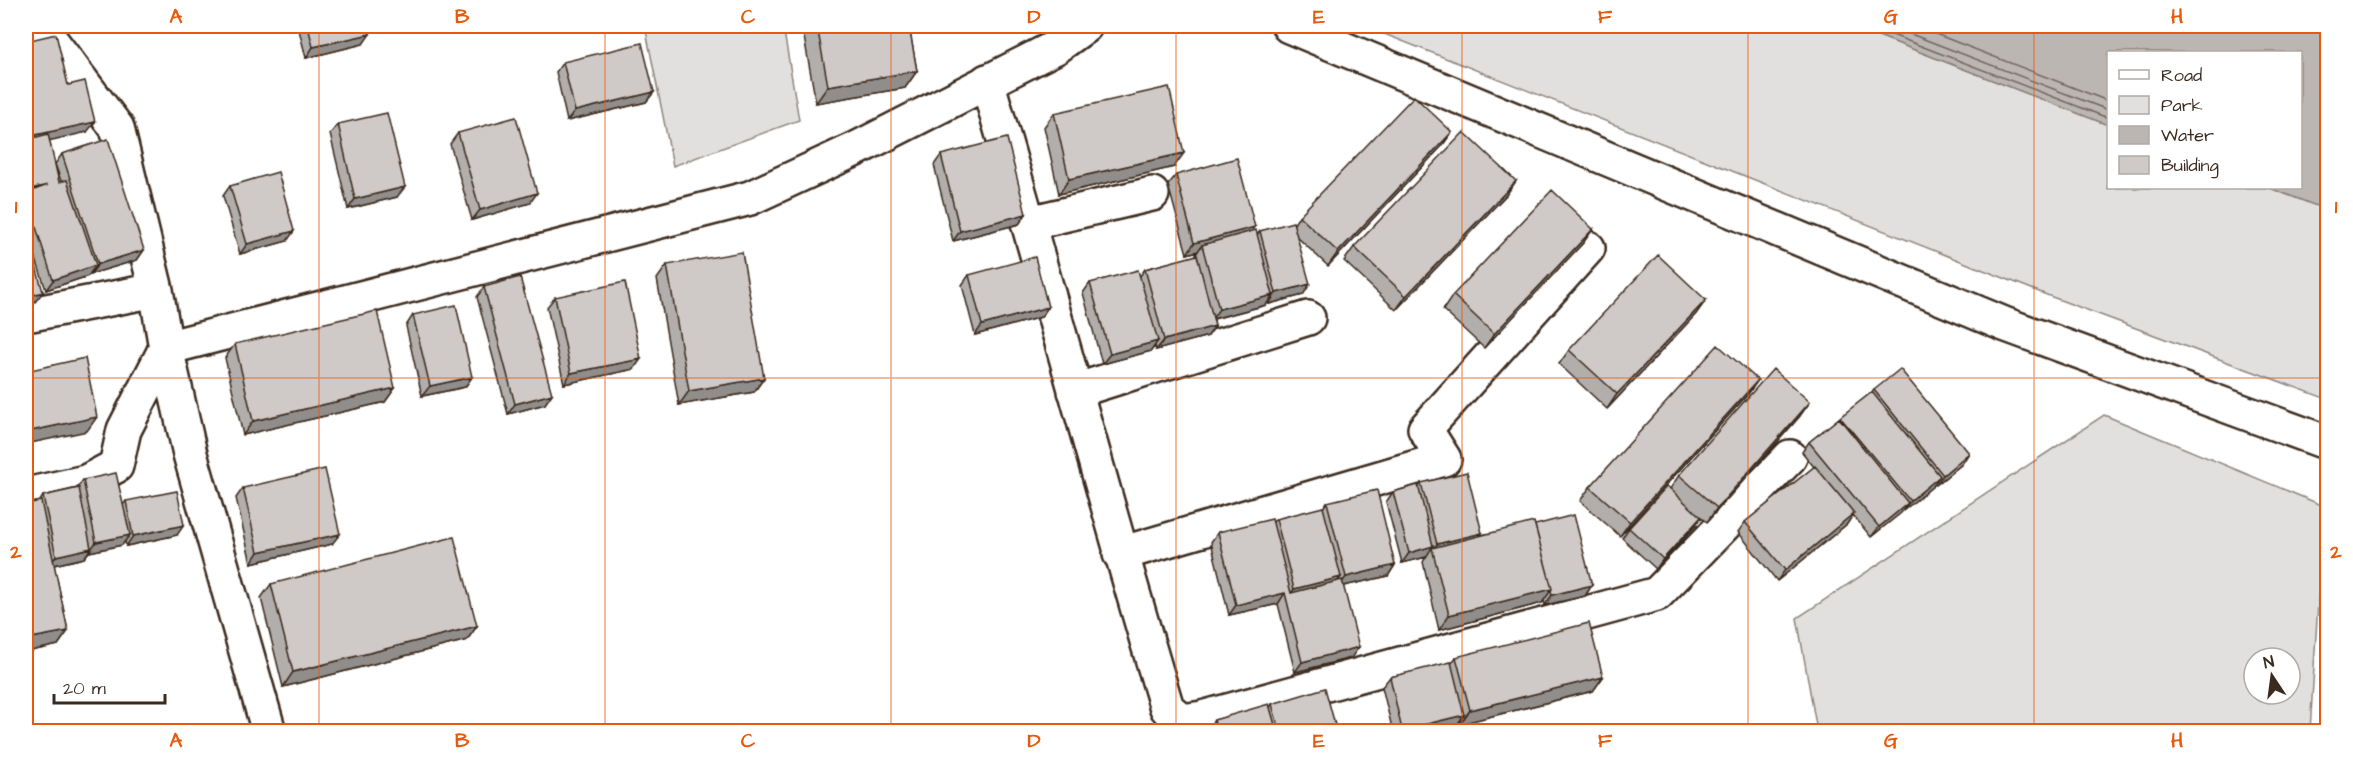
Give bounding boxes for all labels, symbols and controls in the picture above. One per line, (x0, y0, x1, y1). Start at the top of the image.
text: A (170, 3, 183, 31)
text: B (455, 3, 470, 31)
text: C (741, 3, 756, 31)
text: D (1028, 3, 1041, 31)
text: E (1313, 3, 1325, 31)
text: F (1598, 3, 1613, 31)
text: G (1884, 3, 1898, 31)
text: H (2171, 3, 2183, 31)
legend (2107, 51, 2302, 189)
text: Road (2161, 63, 2202, 88)
text: Park (2161, 93, 2203, 118)
text: Water (2161, 123, 2214, 148)
text: Building (2161, 153, 2219, 179)
text: 1 (15, 193, 18, 221)
text: 1 (2335, 193, 2338, 221)
text: 2 (9, 538, 22, 566)
text: 2 (2329, 538, 2342, 566)
north arrow (2242, 646, 2302, 706)
text: N (2261, 651, 2276, 674)
scale bar (54, 667, 165, 705)
text: 20 m (63, 676, 106, 701)
text: A (170, 727, 183, 755)
text: B (455, 727, 470, 755)
text: C (741, 727, 756, 755)
text: D (1028, 727, 1041, 755)
text: E (1313, 727, 1325, 755)
text: F (1598, 727, 1613, 755)
text: G (1884, 727, 1898, 755)
text: H (2171, 727, 2183, 755)

